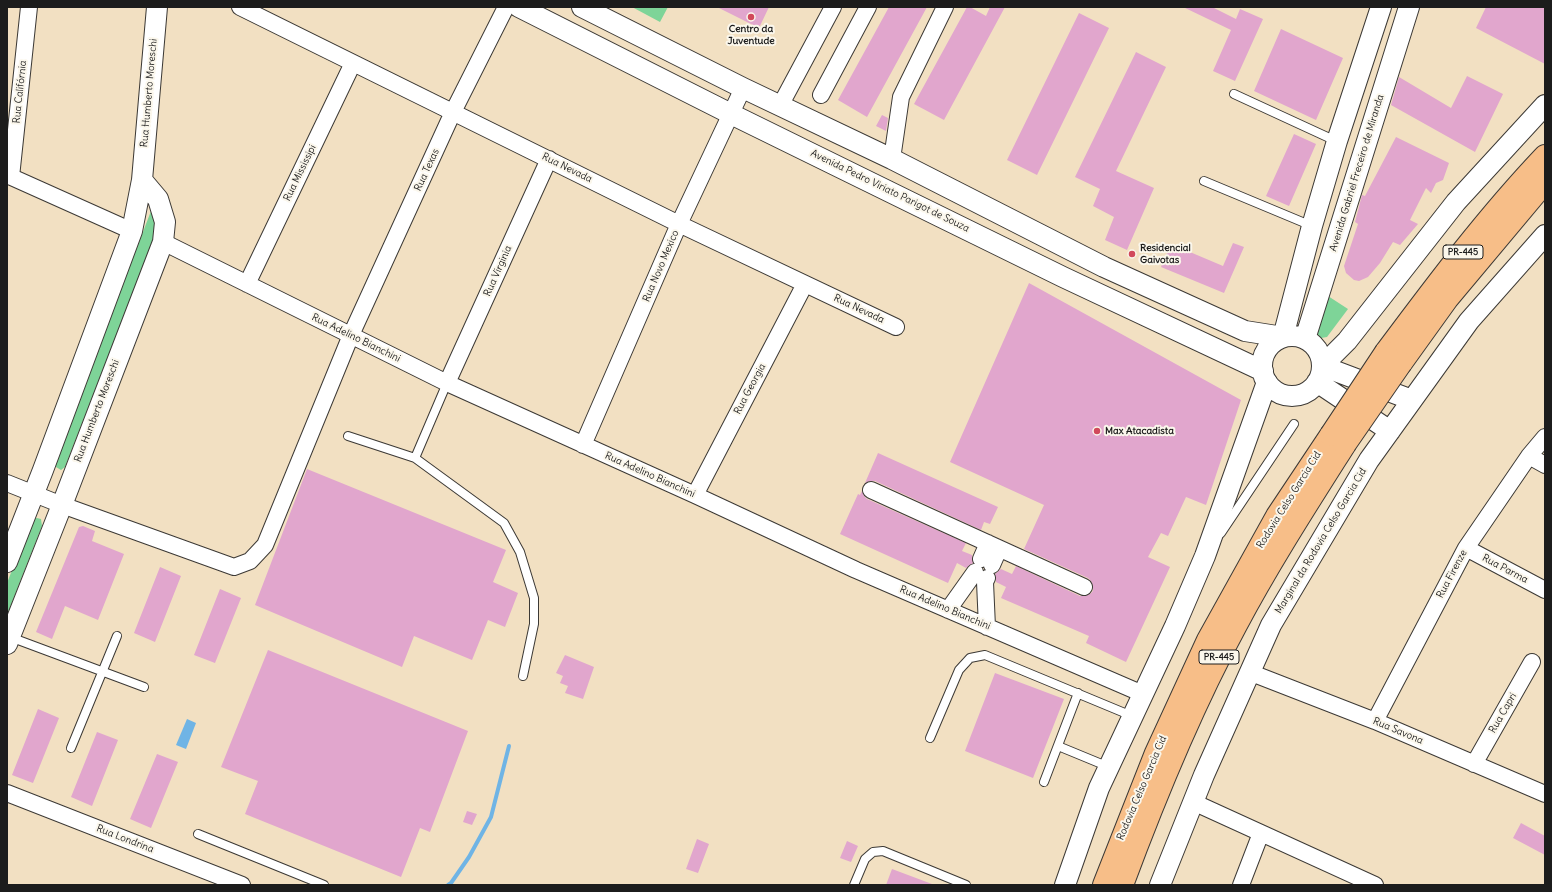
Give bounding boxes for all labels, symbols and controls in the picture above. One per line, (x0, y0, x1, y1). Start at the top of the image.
marker: Centro da Juventude (746, 12, 756, 22)
place label: Centro da Juventude (727, 23, 775, 46)
street label: Rua Humberto Moreschi (138, 38, 160, 148)
street label: Rua Califórnia (11, 60, 29, 124)
street label: Avenida Gabriel Freceiro de Miranda (1327, 93, 1387, 253)
street label: Rua Mississipi (281, 143, 319, 203)
street label: Rua Texas (412, 147, 442, 193)
street label: Avenida Pedro Viriato Parigot de Souza (809, 147, 971, 235)
street label: Rua Nevada (540, 151, 594, 185)
street label: Rua Novo Mexico (640, 228, 682, 304)
place label: Residencial Gaivotas (1140, 242, 1191, 266)
street label: Rua Virginia (481, 244, 515, 298)
road number: PR-445 (1443, 245, 1483, 259)
marker: Residencial Gaivotas (1127, 249, 1137, 259)
street label: Rua Nevada (832, 292, 886, 326)
street label: Rua Adelino Bianchini (310, 311, 402, 365)
street label: Rua Humberto Moreschi (72, 358, 122, 464)
street label: Rua Georgia (732, 361, 768, 417)
place label: Max Atacadista (1105, 425, 1174, 437)
marker: Max Atacadista (1092, 426, 1102, 436)
street label: Rodovia Celso Garcia Cid (1254, 449, 1324, 551)
street label: Rua Adelino Bianchini (603, 450, 697, 500)
street label: Marginal da Rodovia Celso Garcia Cid (1273, 466, 1369, 616)
street label: Rua Firenze (1434, 548, 1470, 600)
street label: Rua Parma (1480, 552, 1530, 586)
street label: Rua Adelino Bianchini (898, 583, 992, 633)
road number: PR-445 (1199, 650, 1239, 664)
street label: Rua Capri (1487, 691, 1519, 735)
street label: Rua Savona (1371, 715, 1425, 747)
street label: Rodovia Celso Garcia Cid (1115, 734, 1169, 842)
street label: Rua Londrina (95, 823, 155, 855)

